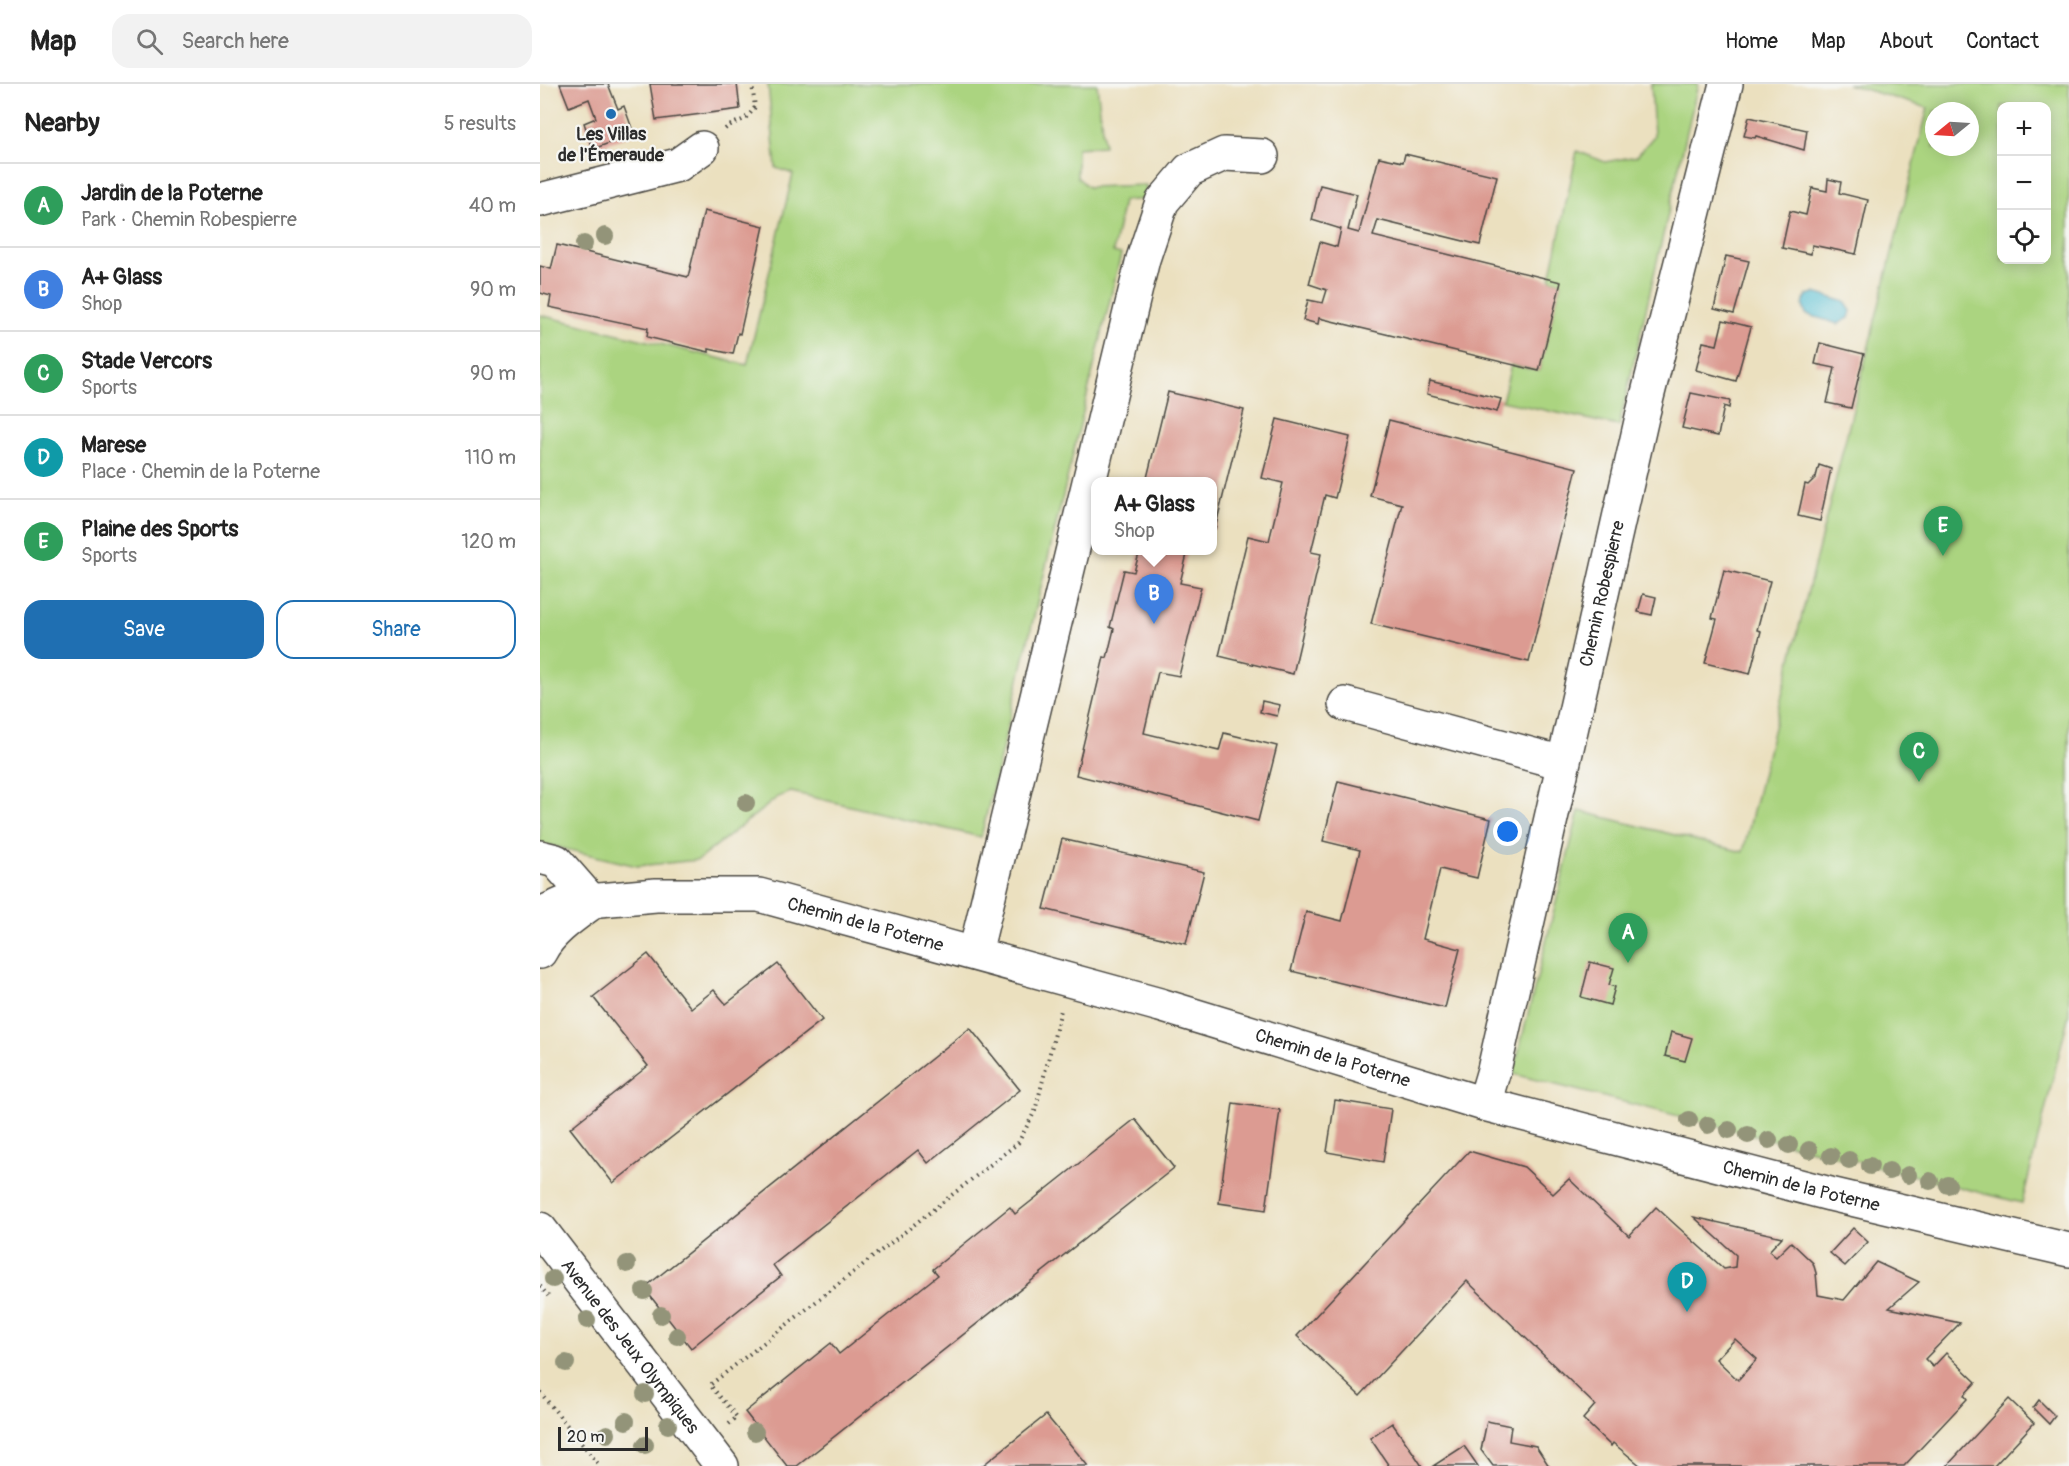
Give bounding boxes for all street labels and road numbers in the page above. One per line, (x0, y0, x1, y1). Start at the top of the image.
street label: Chemin Robespierre (1574, 518, 1630, 669)
street label: Chemin de la Poterne (785, 892, 946, 957)
street label: Chemin de la Poterne (1252, 1023, 1413, 1092)
street label: Chemin de la Poterne (1720, 1155, 1882, 1217)
street label: Avenue des Jeux Olympiques (556, 1254, 704, 1438)

